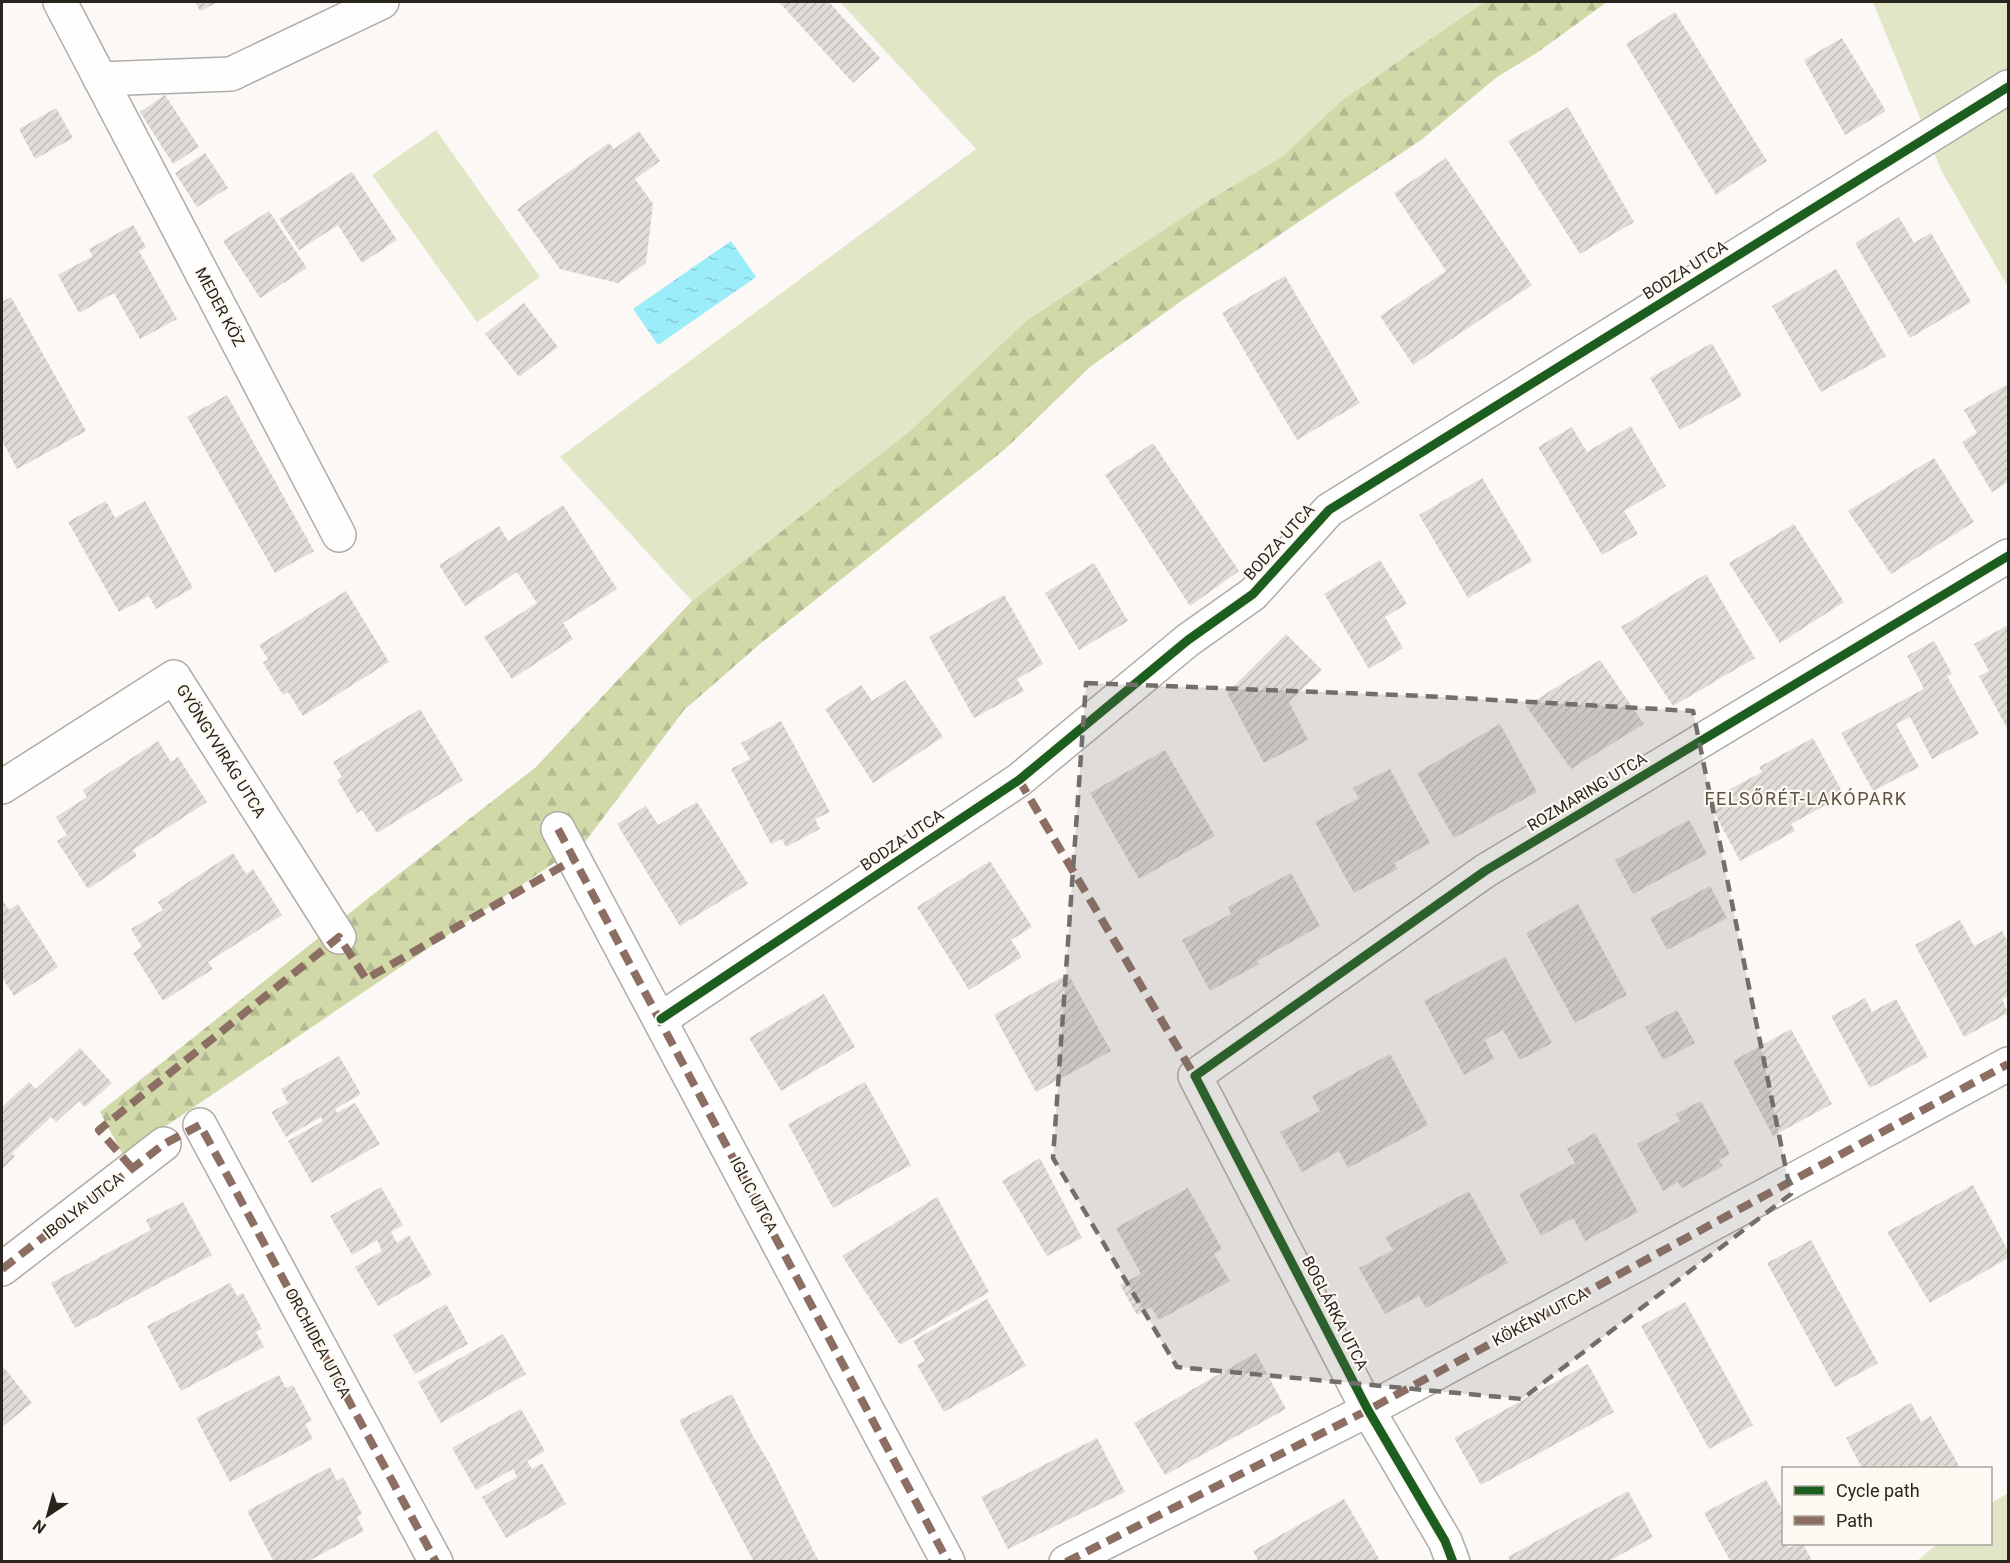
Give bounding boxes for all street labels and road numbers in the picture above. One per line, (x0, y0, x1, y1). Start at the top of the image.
street label: BODZA UTCA (1639, 236, 1731, 303)
street label: MEDER KÖZ (191, 264, 249, 350)
street label: BODZA UTCA (1240, 500, 1319, 584)
street label: GYÖNGYVIRÁG UTCA (172, 681, 270, 822)
street label: ROZMARING UTCA (1524, 749, 1651, 835)
street label: BODZA UTCA (857, 805, 948, 875)
street label: IGLIC UTCA (726, 1154, 782, 1237)
street label: IBOLYA UTCA (39, 1169, 127, 1243)
street label: BOGLÁRKA UTCA (1298, 1253, 1372, 1374)
street label: KÖKÉNY UTCA (1489, 1284, 1591, 1350)
street label: ORCHIDEA UTCA (281, 1285, 355, 1402)

